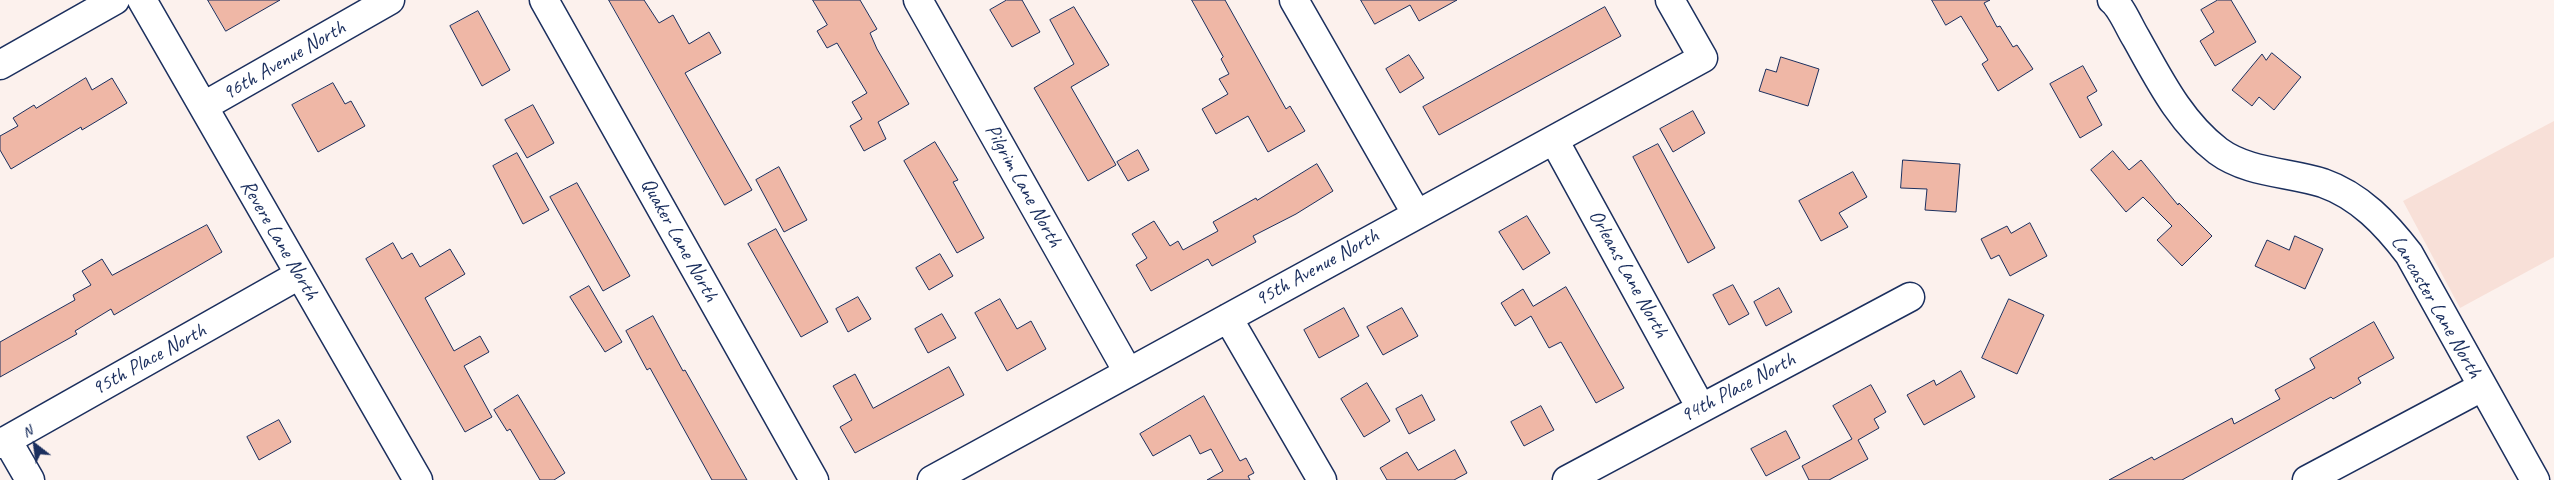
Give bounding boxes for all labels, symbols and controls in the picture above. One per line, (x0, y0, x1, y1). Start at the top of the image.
street label: 96th Avenue North (218, 16, 350, 106)
street label: Pilgrim Lane North (979, 120, 1067, 252)
street label: Quaker Lane North (635, 174, 723, 306)
street label: Revere Lane North (234, 175, 324, 305)
street label: Orleans Lane North (1583, 206, 1673, 342)
street label: 95th Avenue North (1251, 224, 1383, 312)
street label: Lancaster Lane North (2385, 231, 2487, 383)
street label: 95th Place North (88, 318, 210, 402)
street label: 94th Place North (1676, 347, 1800, 429)
north arrow (10, 420, 60, 470)
text: N (19, 422, 35, 441)

